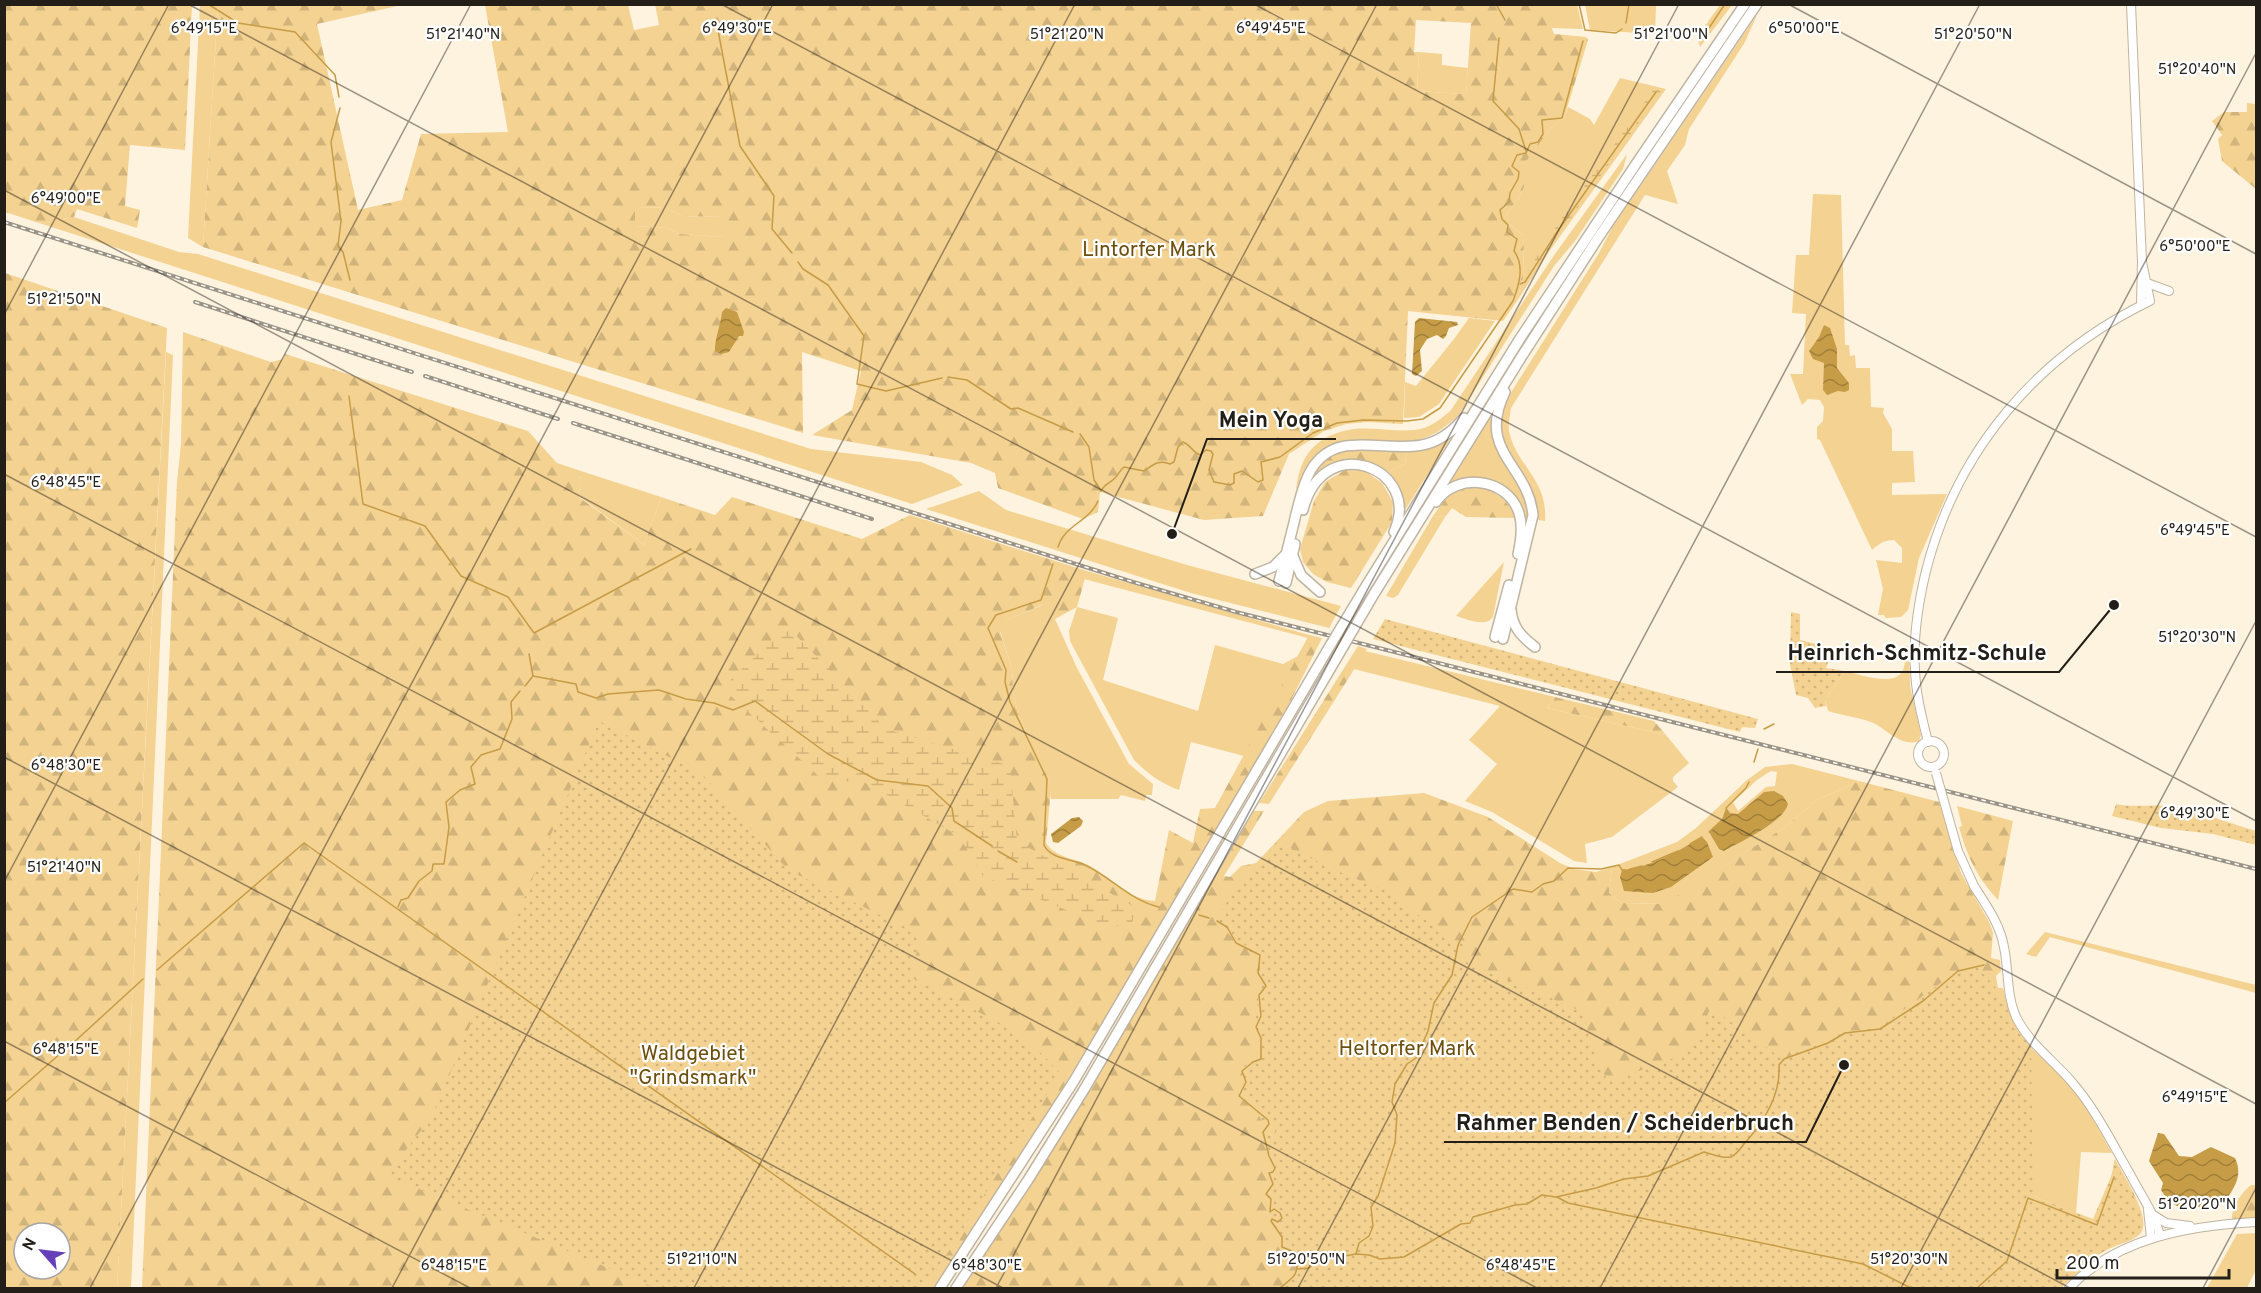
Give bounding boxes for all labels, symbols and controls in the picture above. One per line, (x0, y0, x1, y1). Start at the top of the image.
text: 6°49'15"E (171, 20, 237, 39)
text: 6°49'30"E (702, 20, 772, 39)
text: 6°49'45"E (1236, 20, 1306, 39)
text: 6°50'00"E (1768, 20, 1840, 39)
text: 51°21'40"N (426, 26, 500, 45)
text: 51°21'20"N (1030, 26, 1104, 45)
text: 51°21'00"N (1634, 26, 1708, 45)
text: 51°20'50"N (1934, 26, 2012, 45)
text: 51°20'40"N (2158, 61, 2236, 80)
text: 6°49'00"E (31, 190, 101, 209)
park label: Lintorfer Mark (1082, 237, 1216, 264)
text: 6°50'00"E (2159, 238, 2231, 257)
text: 51°21'50"N (27, 291, 101, 310)
callout: Mein Yoga (1207, 399, 1336, 439)
text: Mein Yoga (1219, 408, 1323, 435)
text: 6°48'45"E (31, 474, 101, 493)
text: 6°49'45"E (2160, 522, 2230, 541)
text: 51°20'30"N (2158, 629, 2236, 648)
callout: Heinrich-Schmitz-Schule (1776, 632, 2059, 672)
text: Heinrich-Schmitz-Schule (1788, 641, 2046, 668)
text: 6°48'30"E (31, 757, 101, 776)
text: 6°49'30"E (2160, 805, 2230, 824)
text: 51°21'40"N (27, 859, 101, 878)
park label: Heltorfer Mark (1338, 1036, 1476, 1063)
text: 6°48'15"E (33, 1041, 99, 1060)
park label: Waldgebiet "Grindsmark" (630, 1041, 757, 1092)
text: 6°49'15"E (2162, 1089, 2228, 1108)
callout: Rahmer Benden / Scheiderbruch (1444, 1102, 1806, 1142)
text: Rahmer Benden / Scheiderbruch (1456, 1111, 1794, 1138)
text: 51°20'20"N (2158, 1196, 2236, 1215)
north arrow (12, 1221, 72, 1281)
text: N (19, 1235, 42, 1255)
scale bar (2057, 1242, 2230, 1280)
text: 51°21'10"N (667, 1251, 737, 1270)
text: 51°20'50"N (1267, 1251, 1345, 1270)
text: 51°20'30"N (1870, 1251, 1948, 1270)
text: 200 m (2066, 1253, 2119, 1276)
text: 6°48'15"E (421, 1257, 487, 1276)
text: 6°48'30"E (952, 1257, 1022, 1276)
text: 6°48'45"E (1486, 1257, 1556, 1276)

